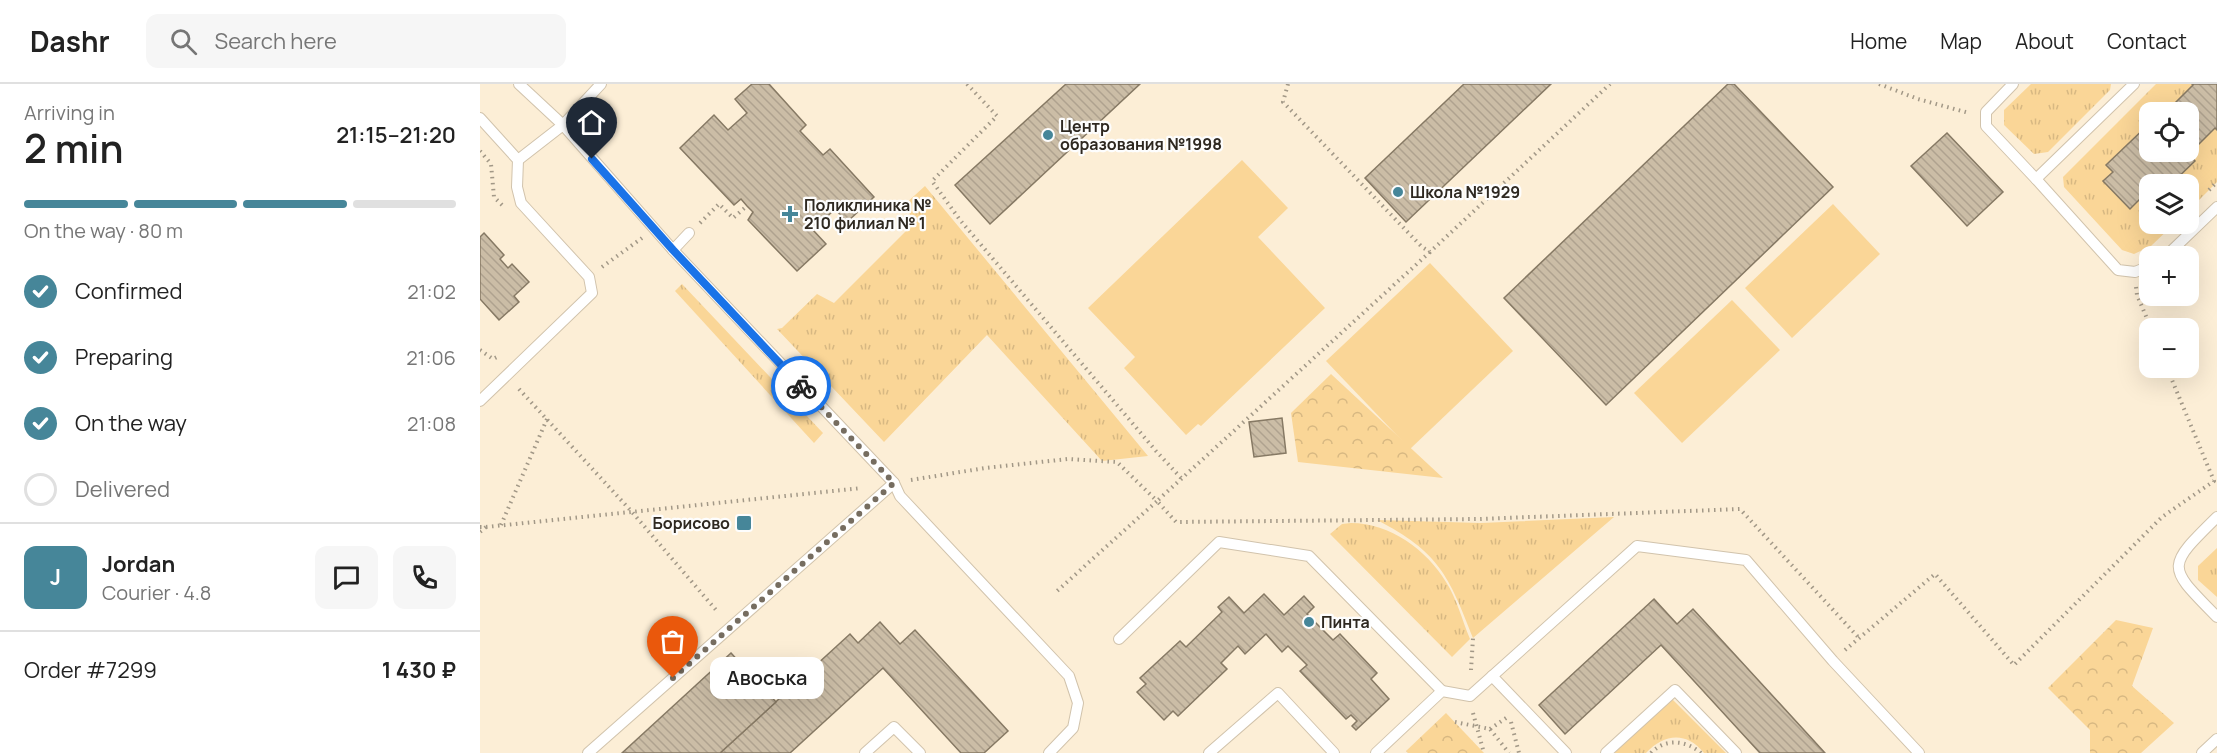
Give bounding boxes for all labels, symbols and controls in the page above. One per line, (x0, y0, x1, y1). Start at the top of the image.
search box (146, 14, 566, 68)
text: Dashr (30, 22, 110, 60)
icon: search (167, 25, 200, 58)
text: Search here (215, 26, 337, 56)
text: Home (1850, 27, 1907, 55)
text: Map (1940, 27, 1982, 55)
text: About (2015, 27, 2074, 55)
text: Contact (2107, 27, 2187, 55)
pin (566, 97, 617, 159)
text: Arriving in (24, 99, 115, 126)
map controls (2139, 102, 2199, 378)
button: locate (2139, 102, 2199, 162)
icon: home (575, 106, 608, 139)
place label: Центр образования №1998 (1060, 115, 1222, 155)
text: 21:15–21:20 (336, 120, 456, 150)
text: 2 min (24, 121, 123, 175)
marker: Центр образования №1998 (1041, 128, 1055, 142)
button: layers (2139, 174, 2199, 234)
place label: Школа №1929 (1410, 181, 1520, 203)
marker: Школа №1929 (1391, 185, 1405, 199)
place label: Поликлиника № 210 филиал № 1 (804, 194, 932, 234)
marker: Поликлиника № 210 филиал № 1 (781, 205, 799, 223)
text: On the way · 80 m (24, 217, 183, 244)
button: + (2139, 246, 2199, 306)
icon: check (24, 275, 57, 308)
text: Confirmed (75, 276, 183, 306)
text: 21:02 (407, 278, 456, 305)
button: − (2139, 318, 2199, 378)
icon: check (24, 341, 57, 374)
text: Preparing (75, 342, 173, 372)
text: 21:06 (406, 344, 456, 371)
courier (771, 356, 831, 416)
icon: bike (785, 370, 818, 403)
icon: check (24, 407, 57, 440)
text: On the way (75, 408, 187, 438)
text: 21:08 (407, 410, 456, 437)
text: Delivered (75, 474, 170, 504)
place label: Борисово (653, 512, 730, 534)
marker: Борисово (735, 514, 753, 532)
button: chat (315, 546, 378, 609)
button: phone (393, 546, 456, 609)
text: Jordan (102, 549, 175, 579)
text: J (50, 562, 61, 592)
text: Courier · 4.8 (102, 579, 211, 606)
place label: Пинта (1321, 611, 1370, 633)
marker: Пинта (1302, 615, 1316, 629)
pin (647, 616, 698, 678)
icon: bag (656, 625, 689, 658)
text: Order #7299 (24, 655, 157, 685)
text: 1 430 ₽ (382, 655, 456, 685)
callout: Авоська (709, 657, 823, 699)
text: Авоська (727, 664, 807, 691)

